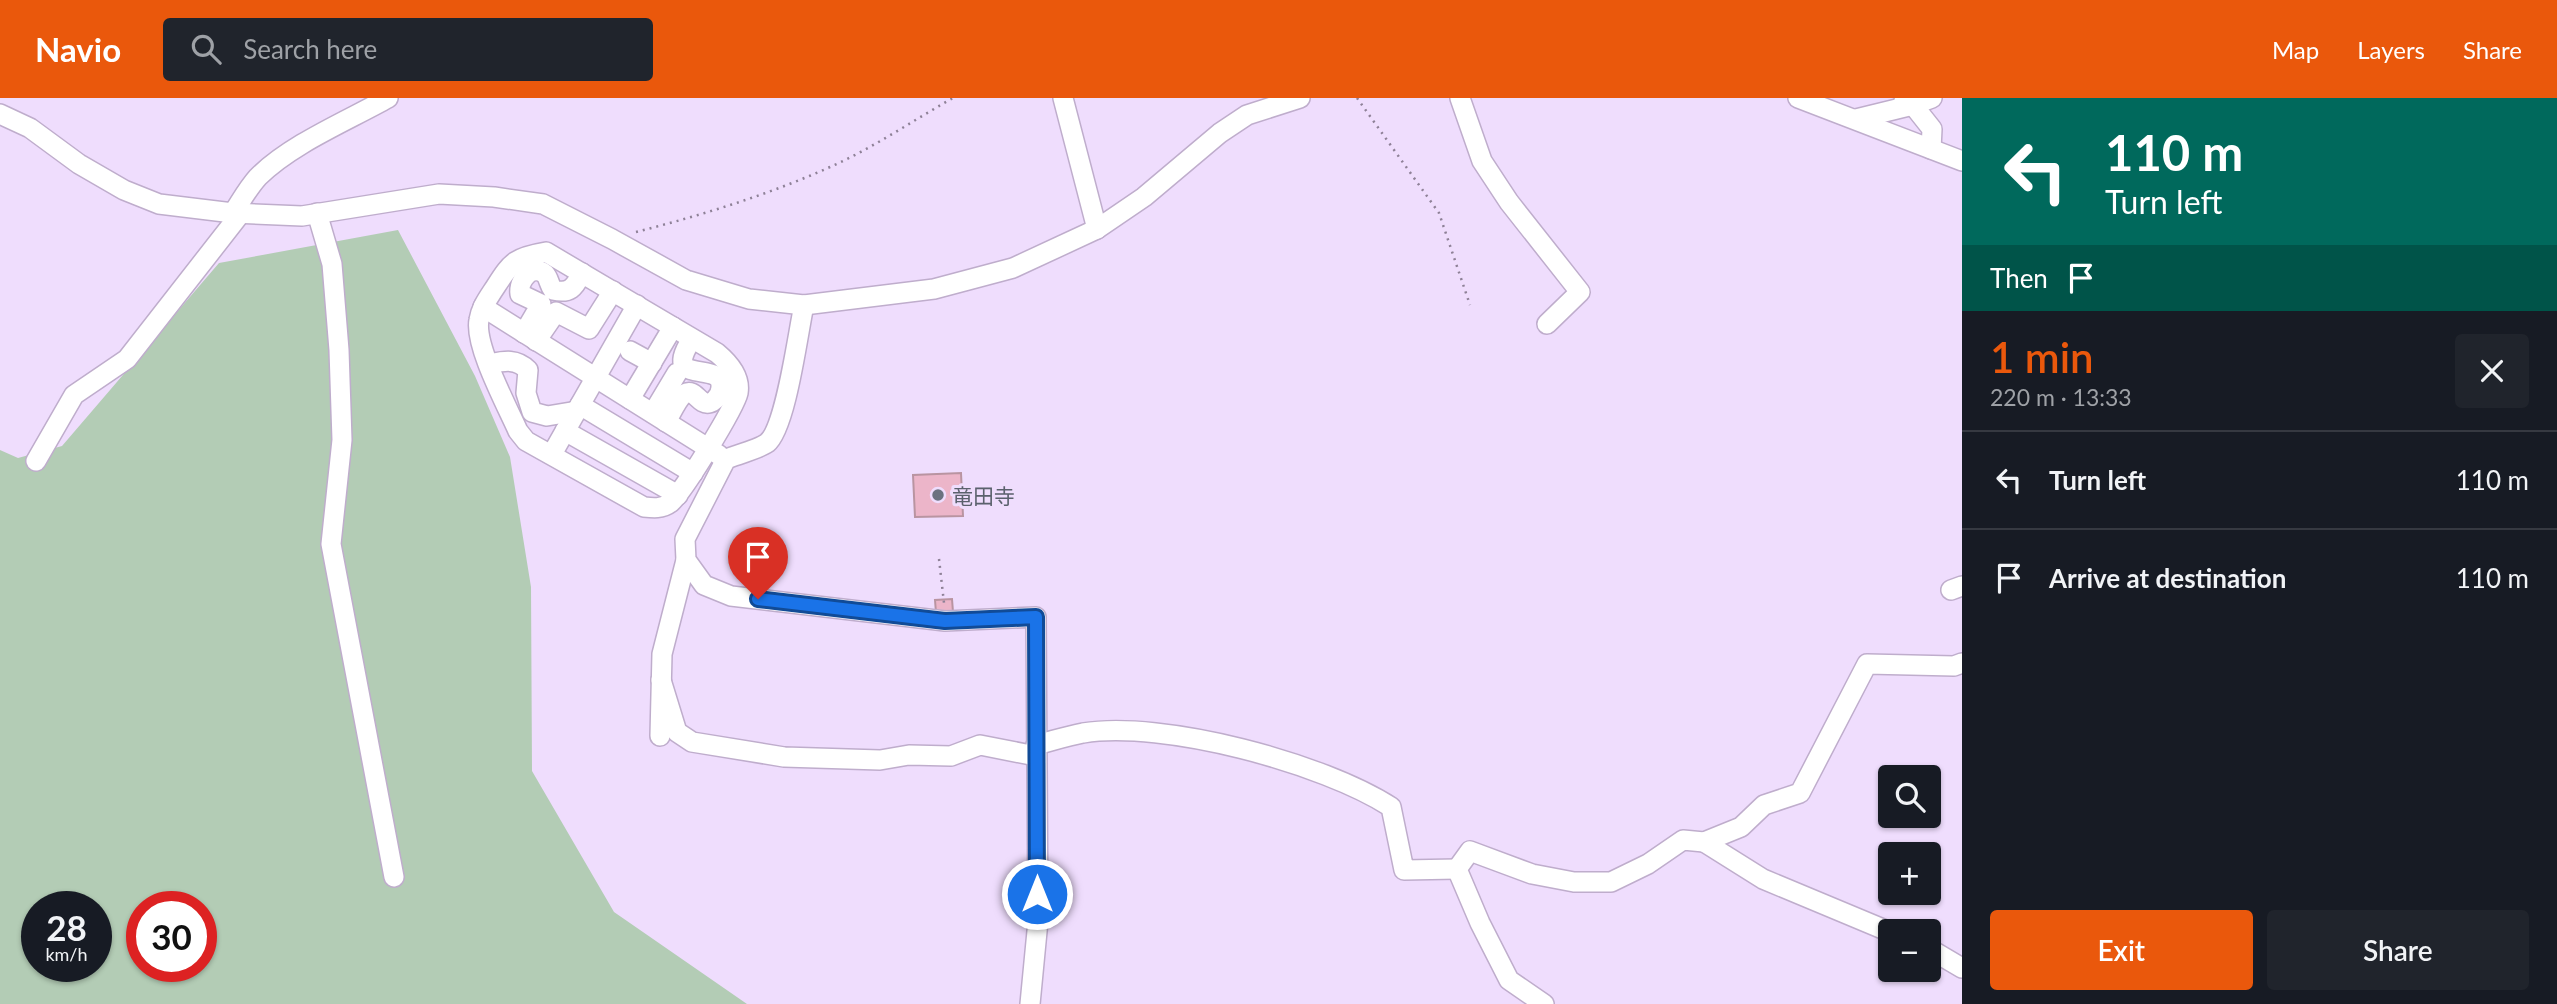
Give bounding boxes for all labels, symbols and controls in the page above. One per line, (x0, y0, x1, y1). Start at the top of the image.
search box (163, 18, 653, 81)
text: Navio (35, 29, 121, 69)
icon: search (187, 30, 225, 68)
text: Search here (243, 33, 377, 65)
text: Map (2272, 35, 2319, 64)
text: Layers (2357, 35, 2425, 64)
text: Share (2463, 35, 2522, 64)
text: 110 m (2105, 123, 2243, 181)
icon: left (1990, 126, 2081, 217)
text: Turn left (2105, 182, 2222, 221)
icon: arrive (2062, 259, 2100, 297)
text: Then (1990, 262, 2048, 294)
text: 1 min (1990, 332, 2094, 382)
button: close (2455, 334, 2529, 408)
text: 220 m · 13:33 (1990, 383, 2132, 411)
icon: left (1990, 461, 2028, 499)
text: Turn left (2049, 464, 2146, 496)
text: 110 m (2456, 464, 2529, 496)
place label: 竜田寺 (952, 483, 1015, 508)
marker: 竜田寺 (930, 487, 946, 503)
pin (728, 527, 788, 599)
icon: arrive (739, 538, 777, 576)
icon: arrive (1990, 559, 2028, 597)
text: Arrive at destination (2049, 562, 2286, 594)
text: 110 m (2456, 562, 2529, 594)
map controls (1878, 765, 1941, 982)
button: search (1878, 765, 1941, 828)
button: + (1878, 842, 1941, 905)
position arrow (1000, 857, 1074, 931)
speed limit sign: 30 (126, 891, 217, 982)
text: 28 (46, 906, 87, 948)
button: Exit (1990, 910, 2253, 990)
button: Share (2267, 910, 2529, 990)
button: − (1878, 919, 1941, 982)
text: km/h (45, 943, 88, 965)

